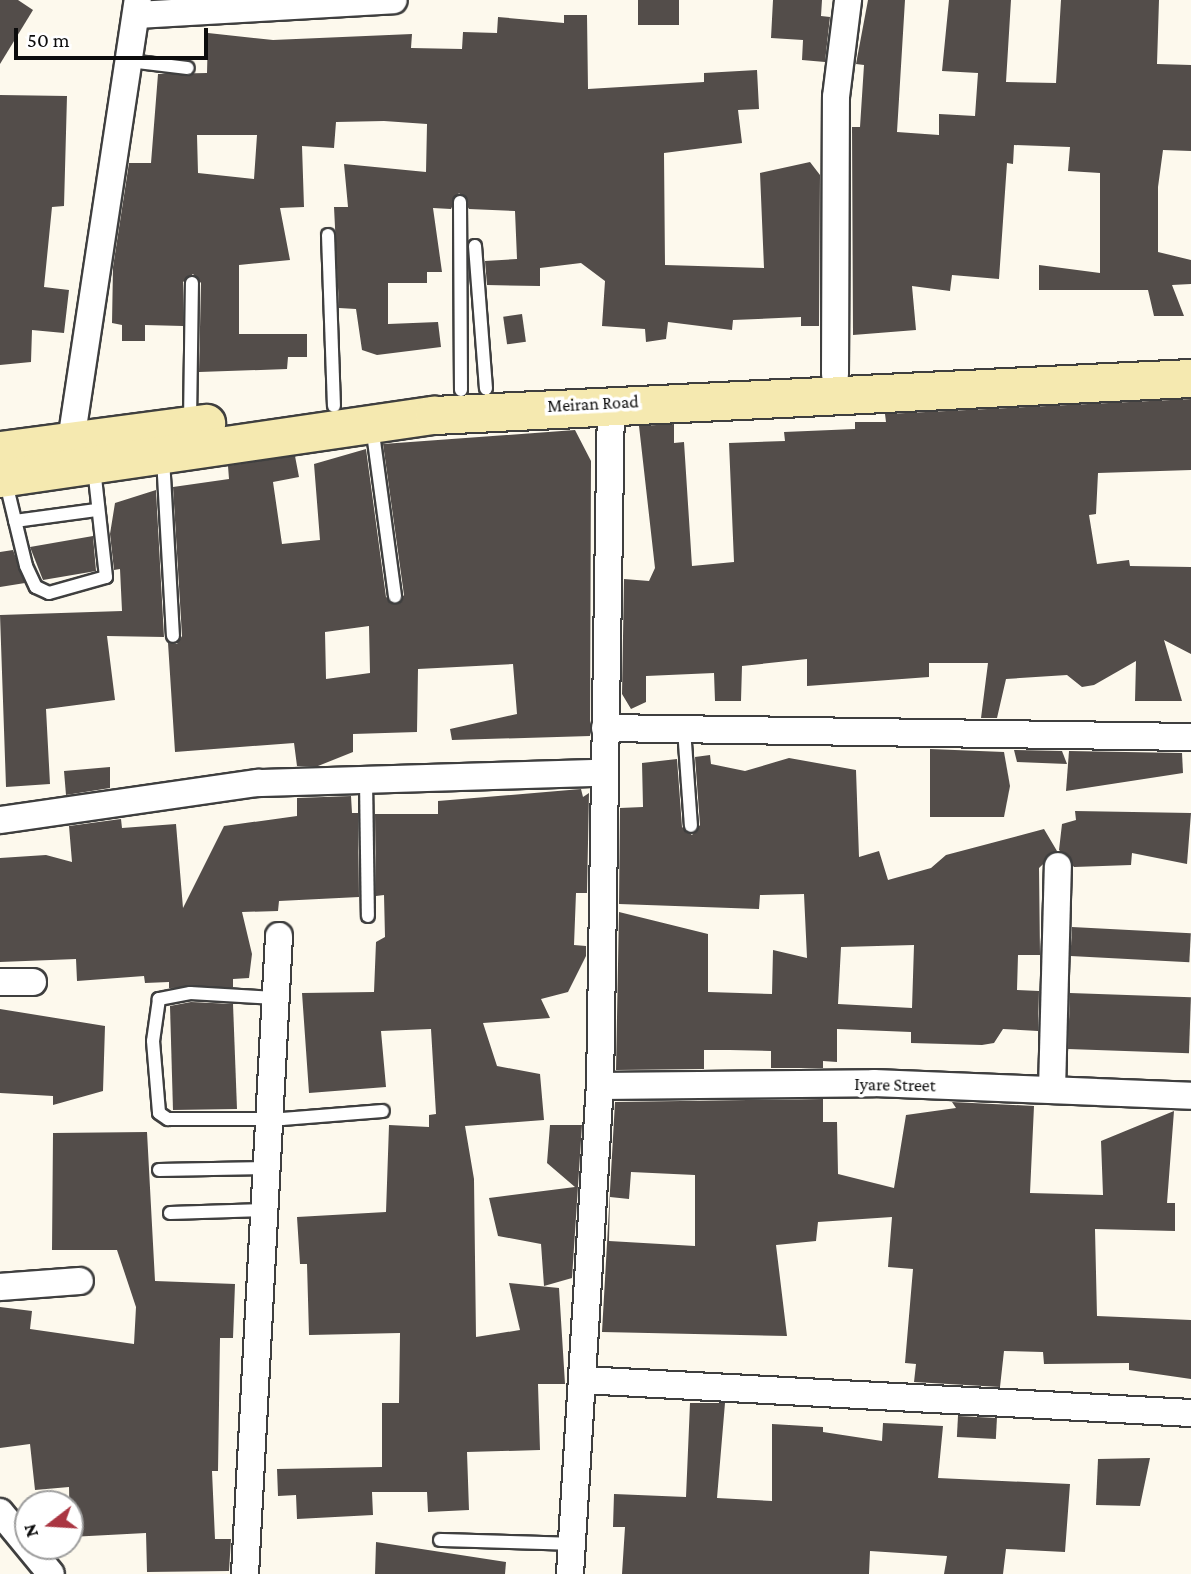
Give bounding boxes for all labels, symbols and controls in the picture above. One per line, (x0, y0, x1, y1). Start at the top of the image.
scale bar (18, 14, 212, 58)
text: 50 m (27, 28, 70, 52)
street label: Meiran Road (547, 391, 639, 417)
street label: Iyare Street (854, 1073, 936, 1097)
north arrow (14, 1490, 84, 1560)
text: N (18, 1521, 42, 1540)

